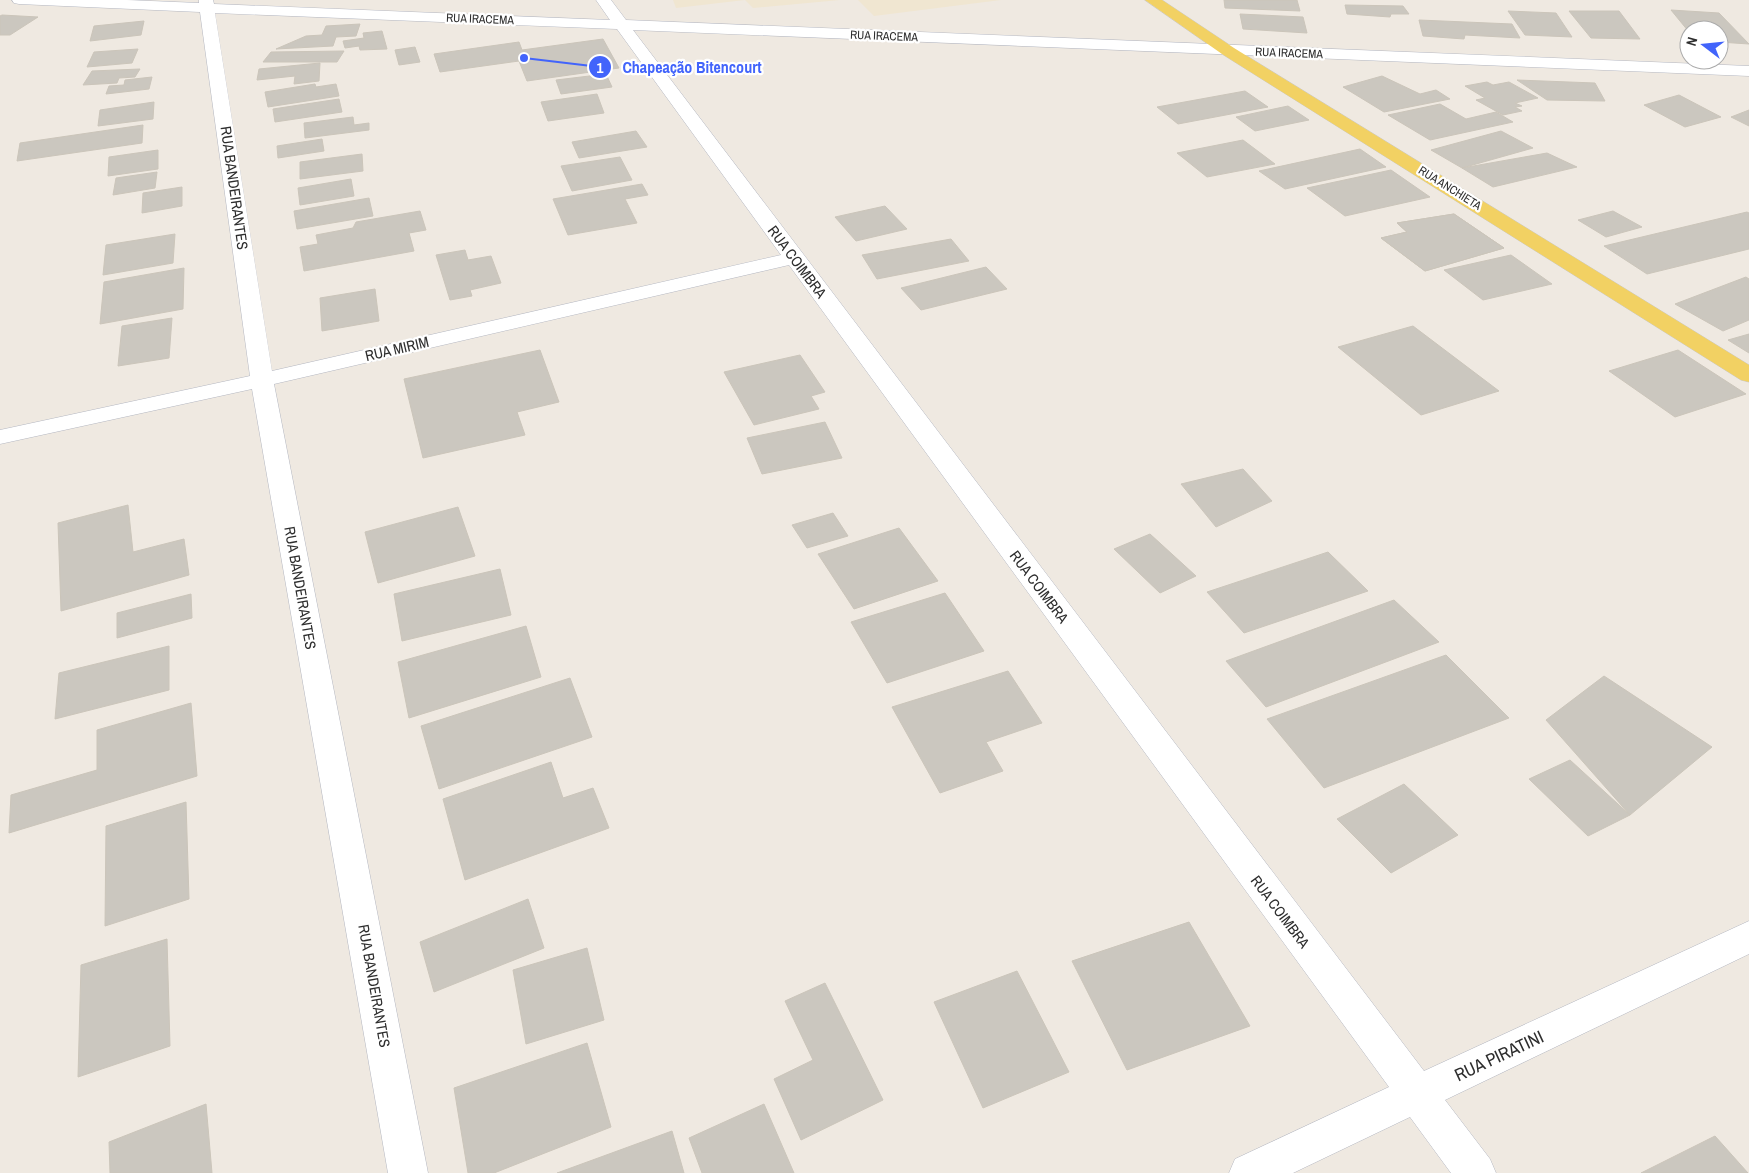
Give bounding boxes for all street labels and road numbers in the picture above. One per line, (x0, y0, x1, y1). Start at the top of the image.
street label: RUA IRACEMA (446, 10, 515, 28)
street label: RUA IRACEMA (850, 27, 919, 45)
street label: RUA IRACEMA (1255, 44, 1324, 62)
street label: RUA BANDEIRANTES (215, 125, 254, 251)
street label: RUA ANCHIETA (1415, 162, 1485, 214)
street label: RUA COIMBRA (763, 221, 832, 303)
street label: RUA MIRIM (363, 331, 431, 366)
street label: RUA BANDEIRANTES (279, 525, 322, 651)
street label: RUA COIMBRA (1005, 546, 1074, 628)
street label: RUA COIMBRA (1246, 871, 1315, 953)
street label: RUA BANDEIRANTES (353, 923, 396, 1049)
street label: RUA PIRATINI (1450, 1024, 1547, 1087)

